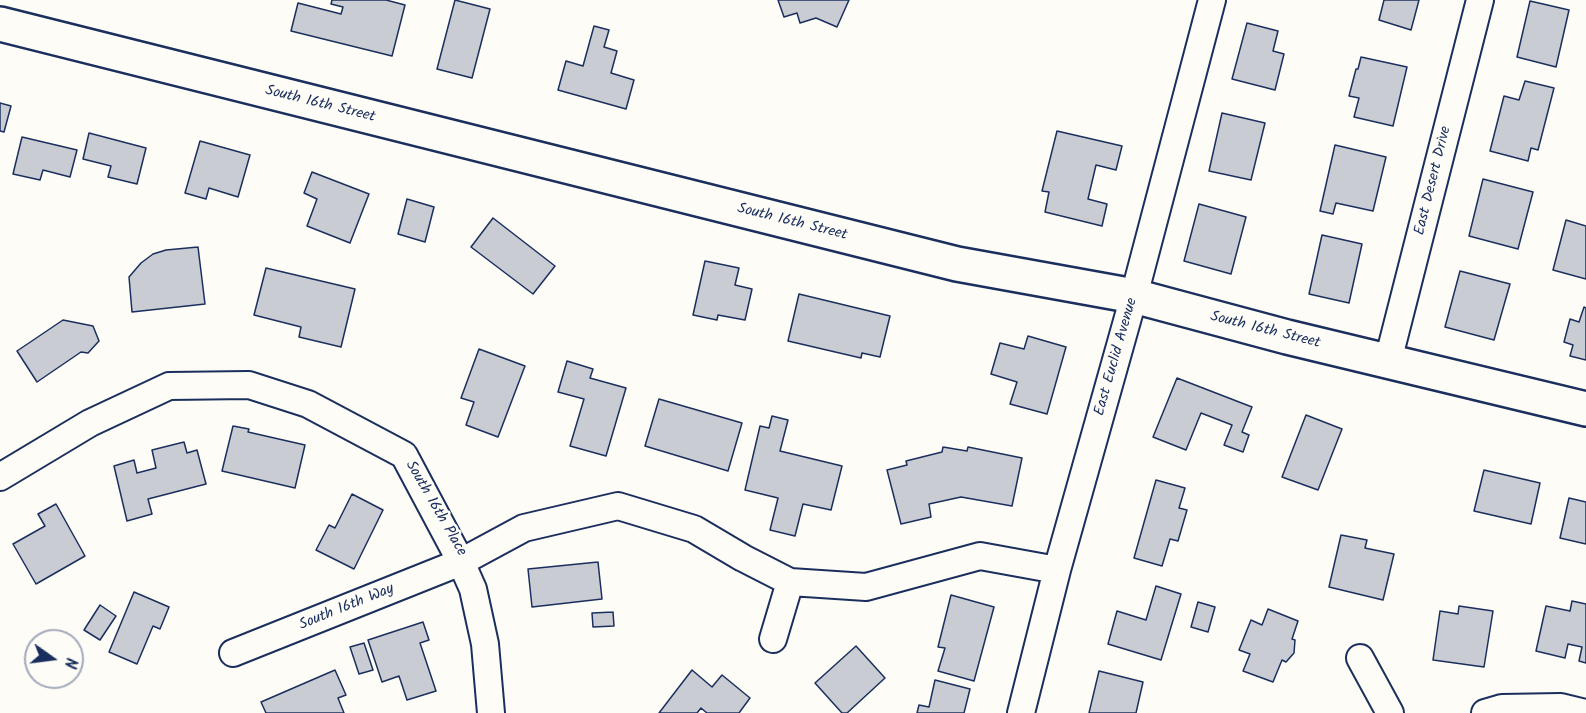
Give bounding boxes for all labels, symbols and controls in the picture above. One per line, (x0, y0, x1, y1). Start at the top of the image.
street label: South 16th Street (263, 83, 377, 127)
street label: East Desert Drive (1412, 125, 1456, 237)
street label: South 16th Street (735, 201, 849, 245)
street label: East Euclid Avenue (1092, 296, 1142, 418)
street label: South 16th Street (1208, 309, 1322, 353)
street label: South 16th Place (400, 458, 470, 560)
street label: South 16th Way (297, 581, 397, 635)
north arrow (24, 629, 84, 689)
text: N (57, 655, 83, 671)

